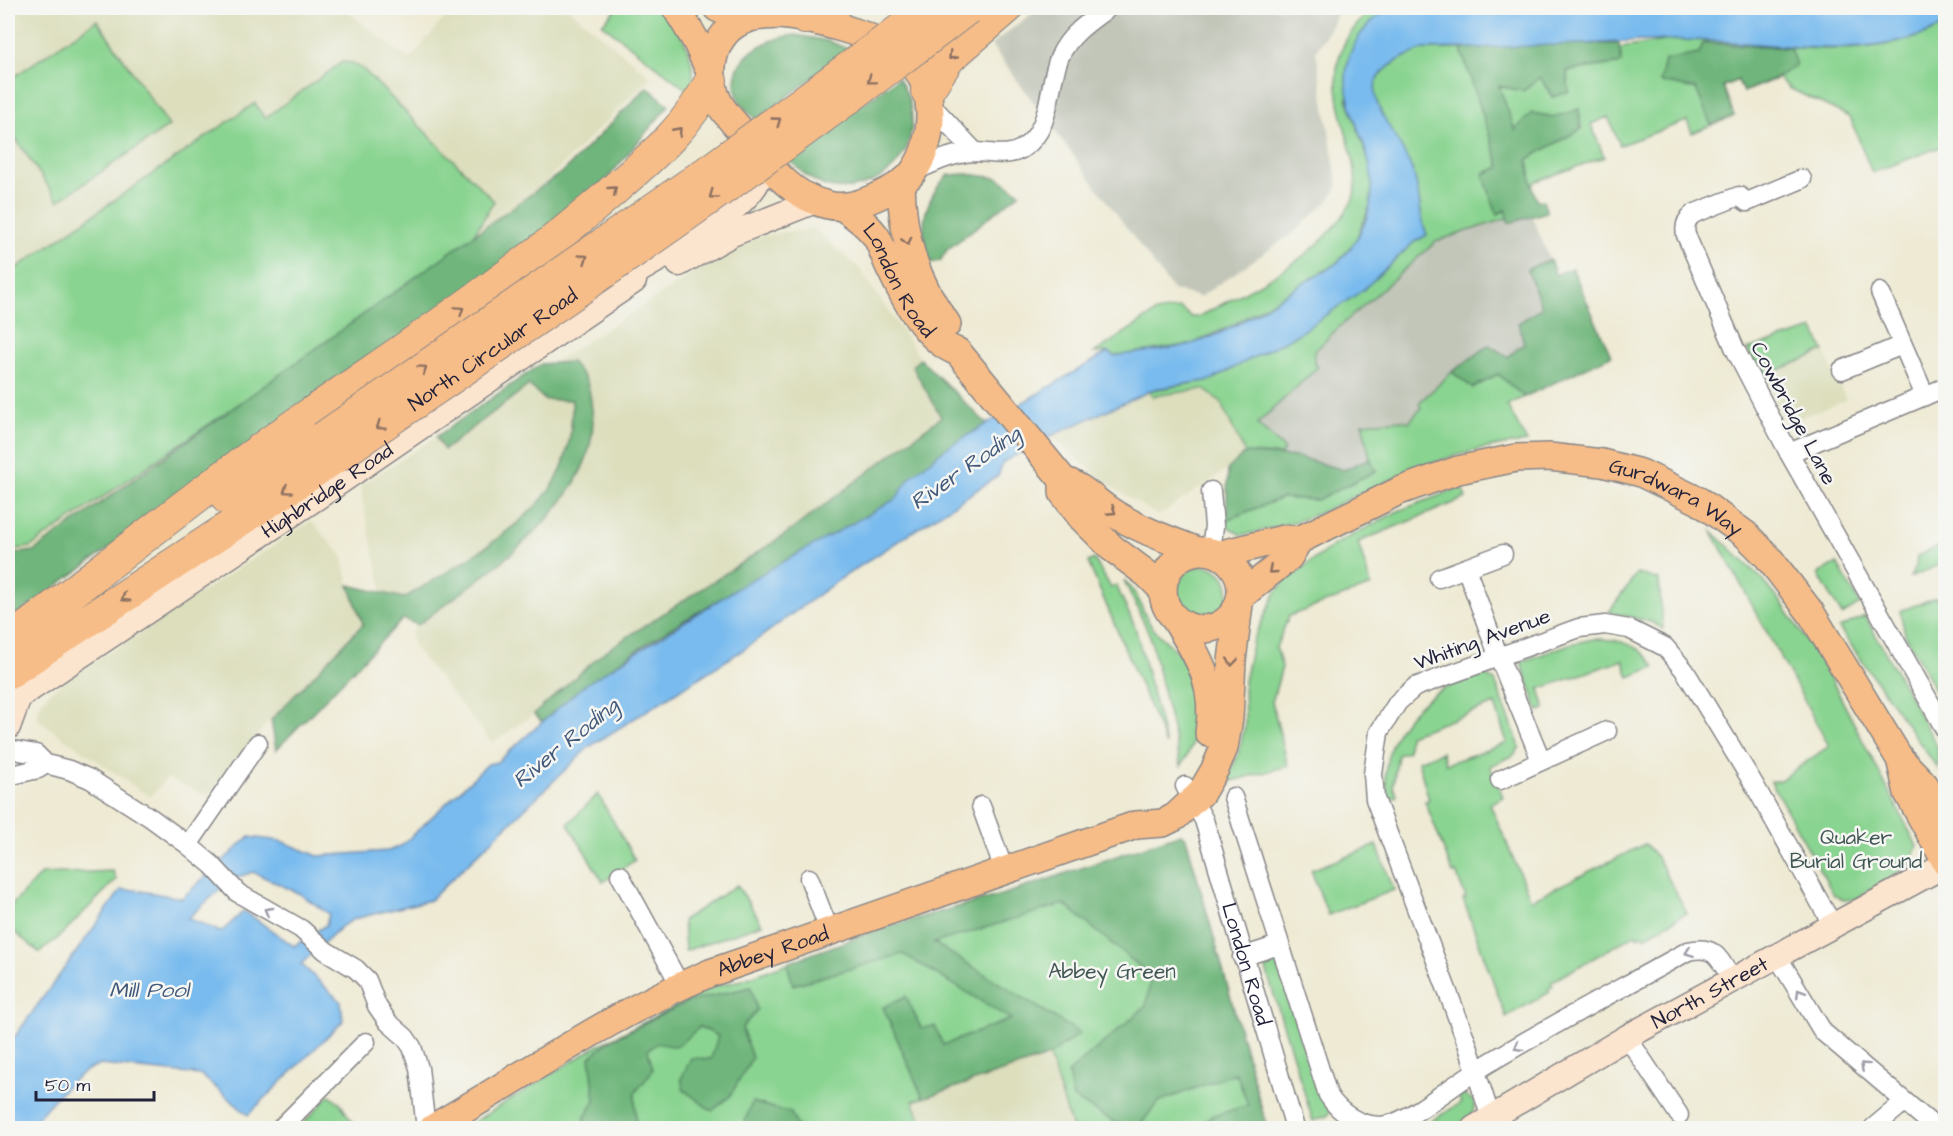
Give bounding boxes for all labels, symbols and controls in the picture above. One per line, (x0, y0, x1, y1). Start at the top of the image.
one-way arrow (948, 50, 959, 60)
one-way arrow (866, 73, 877, 84)
one-way arrow (771, 117, 782, 128)
one-way arrow (671, 128, 682, 138)
one-way arrow (606, 186, 617, 197)
one-way arrow (708, 188, 719, 199)
street label: London Road (856, 217, 942, 344)
one-way arrow (899, 236, 912, 246)
one-way arrow (577, 254, 588, 265)
street label: North Circular Road (402, 281, 583, 418)
one-way arrow (453, 306, 464, 317)
street label: Cowbridge Lane (1742, 336, 1844, 491)
one-way arrow (417, 365, 428, 376)
water label: River Roding (904, 418, 1029, 519)
one-way arrow (376, 419, 387, 430)
street label: Highbridge Road (256, 436, 399, 546)
street label: Gurdwara Way (1606, 451, 1749, 545)
one-way arrow (283, 483, 294, 494)
one-way arrow (1105, 504, 1116, 515)
one-way arrow (1268, 563, 1279, 574)
one-way arrow (120, 591, 131, 602)
street label: Whiting Avenue (1410, 601, 1555, 679)
one-way arrow (1226, 657, 1239, 667)
water label: River Roding (506, 690, 627, 796)
park label: Quaker Burial Ground (1790, 823, 1923, 876)
street label: London Road (1214, 899, 1278, 1029)
one-way arrow (264, 907, 274, 918)
street label: Abbey Road (713, 919, 833, 985)
one-way arrow (1684, 945, 1694, 958)
street label: North Street (1646, 949, 1774, 1036)
park label: Abbey Green (1048, 957, 1176, 988)
water label: Mill Pool (109, 975, 191, 1006)
one-way arrow (1795, 989, 1807, 999)
one-way arrow (1514, 1039, 1525, 1051)
one-way arrow (1860, 1062, 1871, 1073)
scale bar (36, 1064, 154, 1102)
text: 50 m (45, 1073, 90, 1098)

